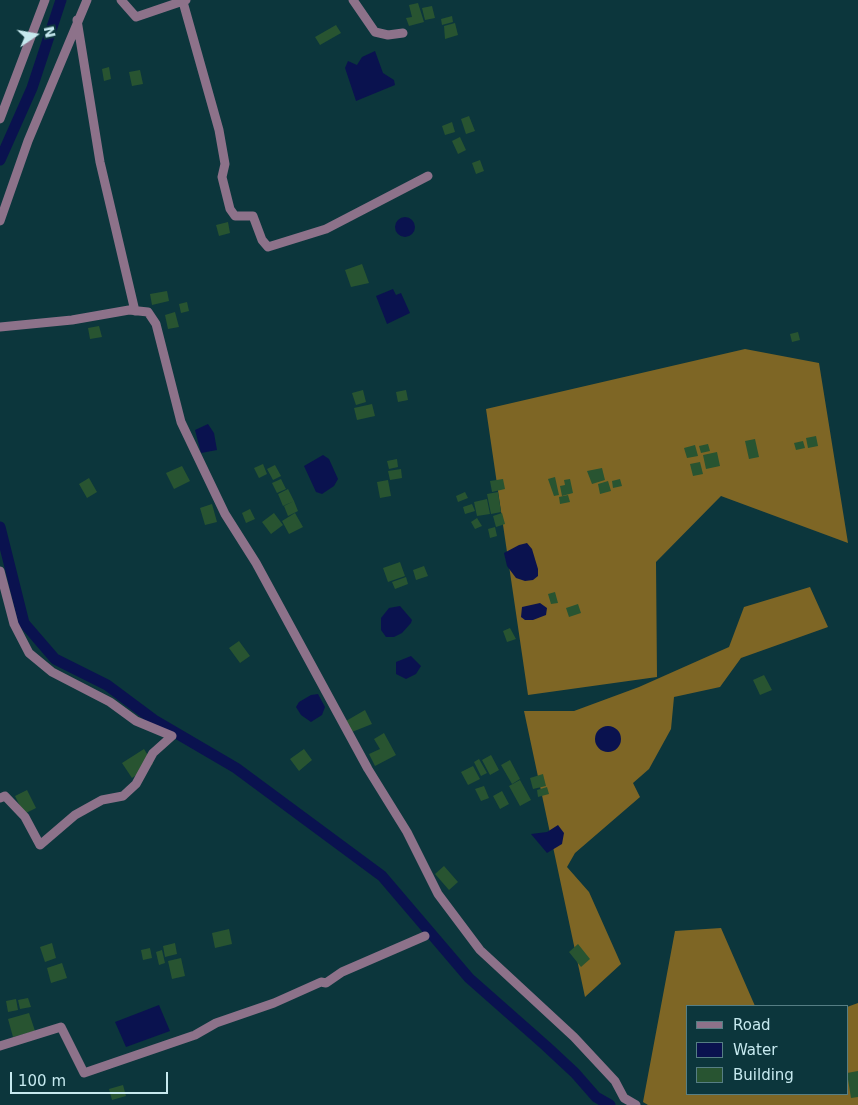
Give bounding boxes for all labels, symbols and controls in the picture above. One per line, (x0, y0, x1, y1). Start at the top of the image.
north arrow (10, 10, 60, 60)
text: N (41, 24, 59, 39)
legend (686, 1005, 848, 1095)
text: Road (733, 1016, 771, 1034)
text: Water (733, 1041, 777, 1059)
scale bar (12, 1062, 170, 1094)
text: Building (733, 1066, 794, 1084)
text: 100 m (18, 1072, 66, 1090)

